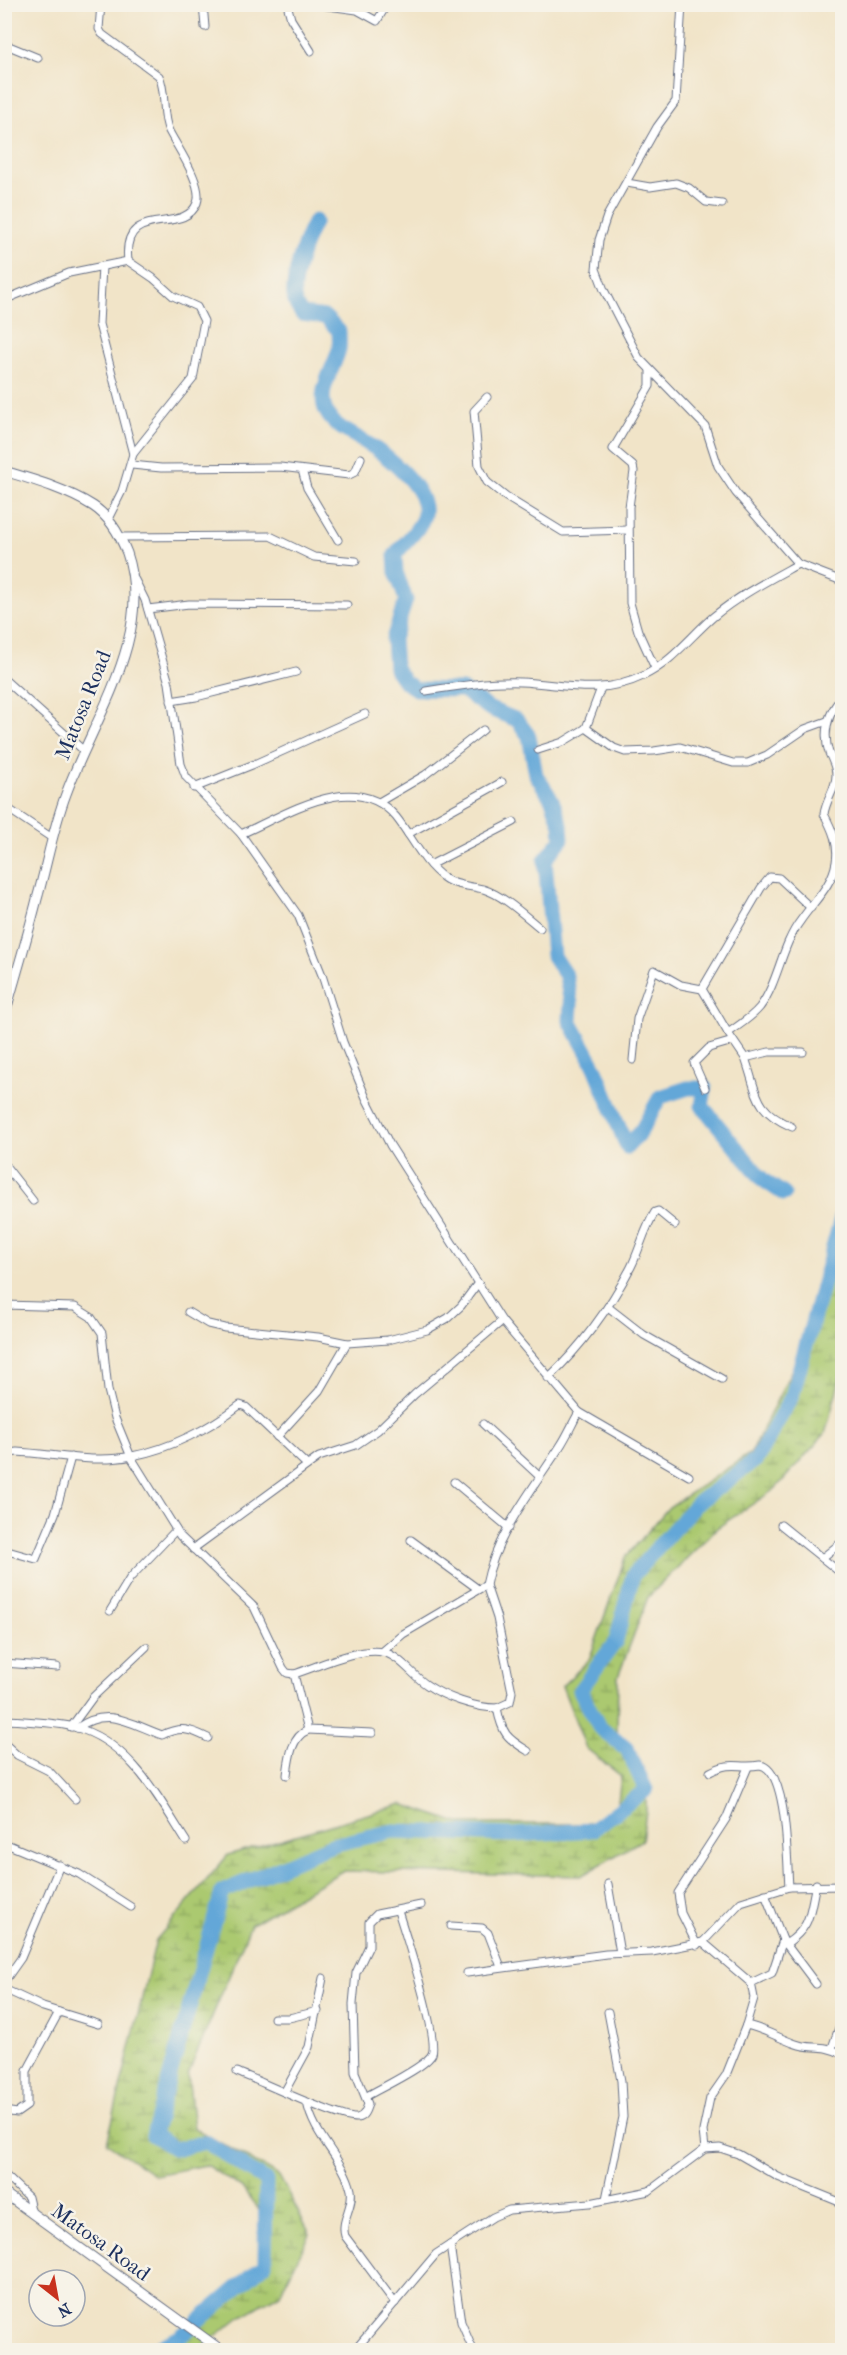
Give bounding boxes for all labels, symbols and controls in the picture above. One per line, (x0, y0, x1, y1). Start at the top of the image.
street label: Matosa Road (50, 646, 116, 763)
street label: Matosa Road (47, 2198, 155, 2286)
north arrow (27, 2268, 87, 2328)
text: N (54, 2299, 75, 2322)

